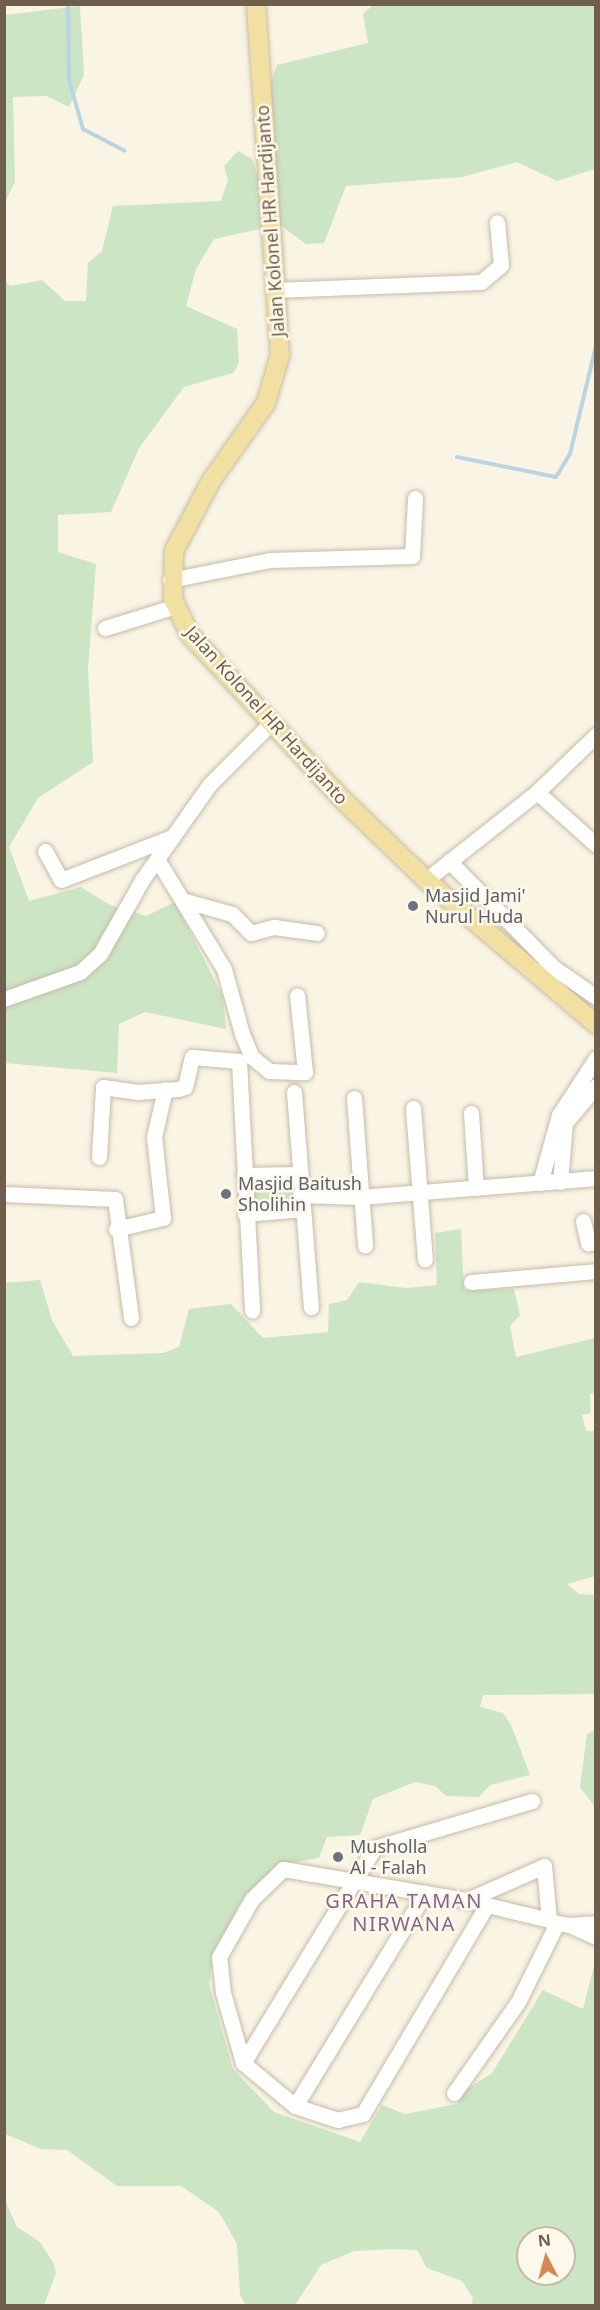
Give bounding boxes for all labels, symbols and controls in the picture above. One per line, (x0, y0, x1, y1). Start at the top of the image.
street label: Jalan Kolonel HR Hardijanto (251, 104, 289, 338)
street label: Jalan Kolonel HR Hardijanto (181, 621, 353, 809)
place label: Masjid Jami' Nurul Huda (425, 885, 526, 928)
marker: Masjid Jami' Nurul Huda (406, 899, 420, 913)
place label: Masjid Baitush Sholihin (238, 1173, 362, 1216)
marker: Masjid Baitush Sholihin (219, 1187, 233, 1201)
place label: Musholla Al - Falah (350, 1836, 427, 1878)
marker: Musholla Al - Falah (331, 1850, 345, 1864)
district label: GRAHA TAMAN NIRWANA (325, 1888, 483, 1935)
north arrow (516, 2226, 576, 2286)
text: N (537, 2228, 552, 2252)

